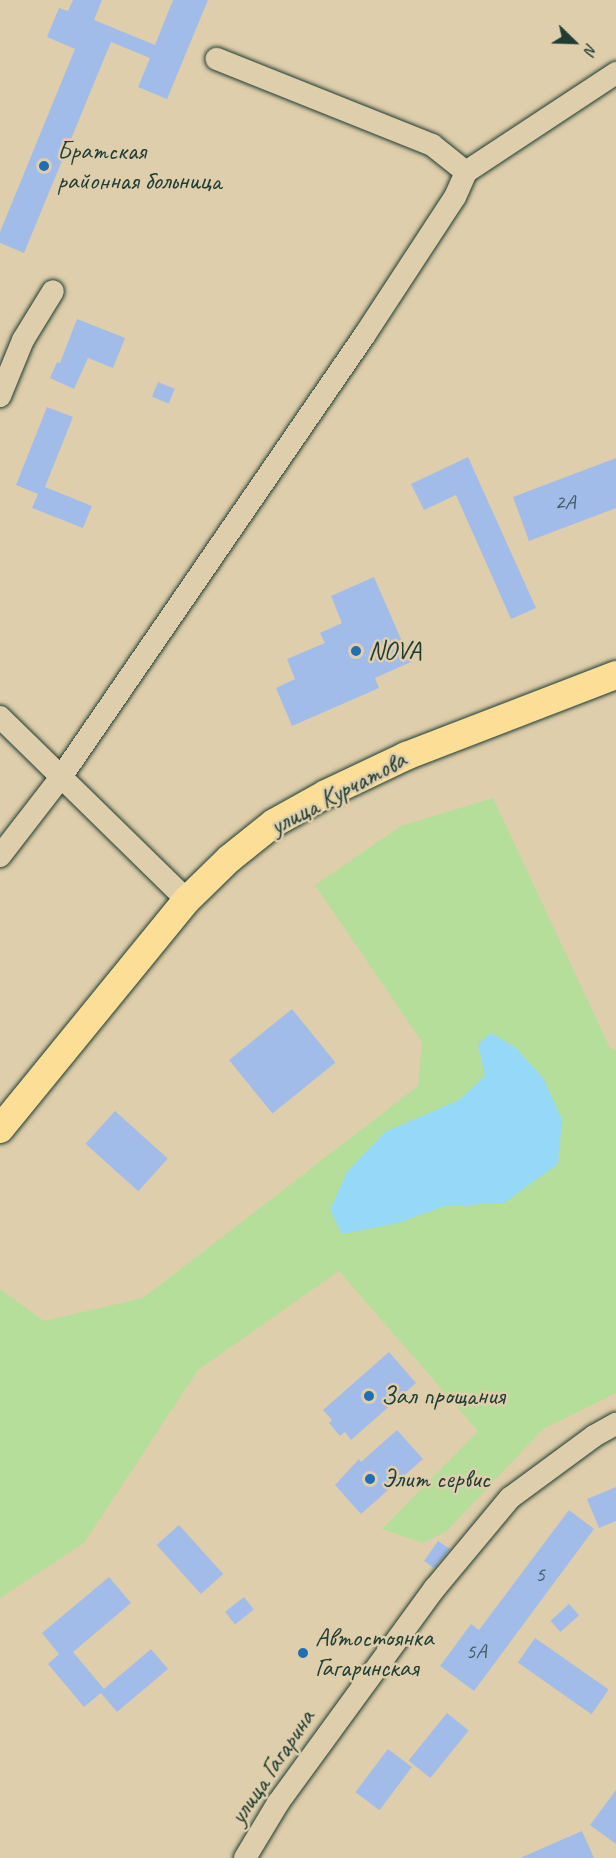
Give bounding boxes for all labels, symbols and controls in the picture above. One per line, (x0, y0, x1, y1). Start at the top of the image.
north arrow (544, 12, 604, 72)
text: N (579, 41, 602, 57)
place label: Братская районная больница (57, 135, 220, 196)
marker: Братская районная больница (35, 157, 53, 175)
house number: 2А (555, 490, 575, 516)
place label: NOVA (368, 635, 421, 667)
marker: NOVA (349, 644, 363, 658)
street label: улица Курчатова (265, 744, 411, 842)
place label: Зал прощания (381, 1380, 506, 1412)
marker: Зал прощания (362, 1389, 376, 1403)
place label: Элит сервис (382, 1463, 492, 1495)
marker: Элит сервис (363, 1472, 377, 1486)
house number: 5 (535, 1562, 545, 1588)
place label: Автостоянка Гагаринская (315, 1622, 433, 1684)
house number: 5А (466, 1639, 486, 1665)
marker: Автостоянка Гагаринская (296, 1646, 310, 1660)
street label: улица Гагарина (222, 1703, 322, 1831)

